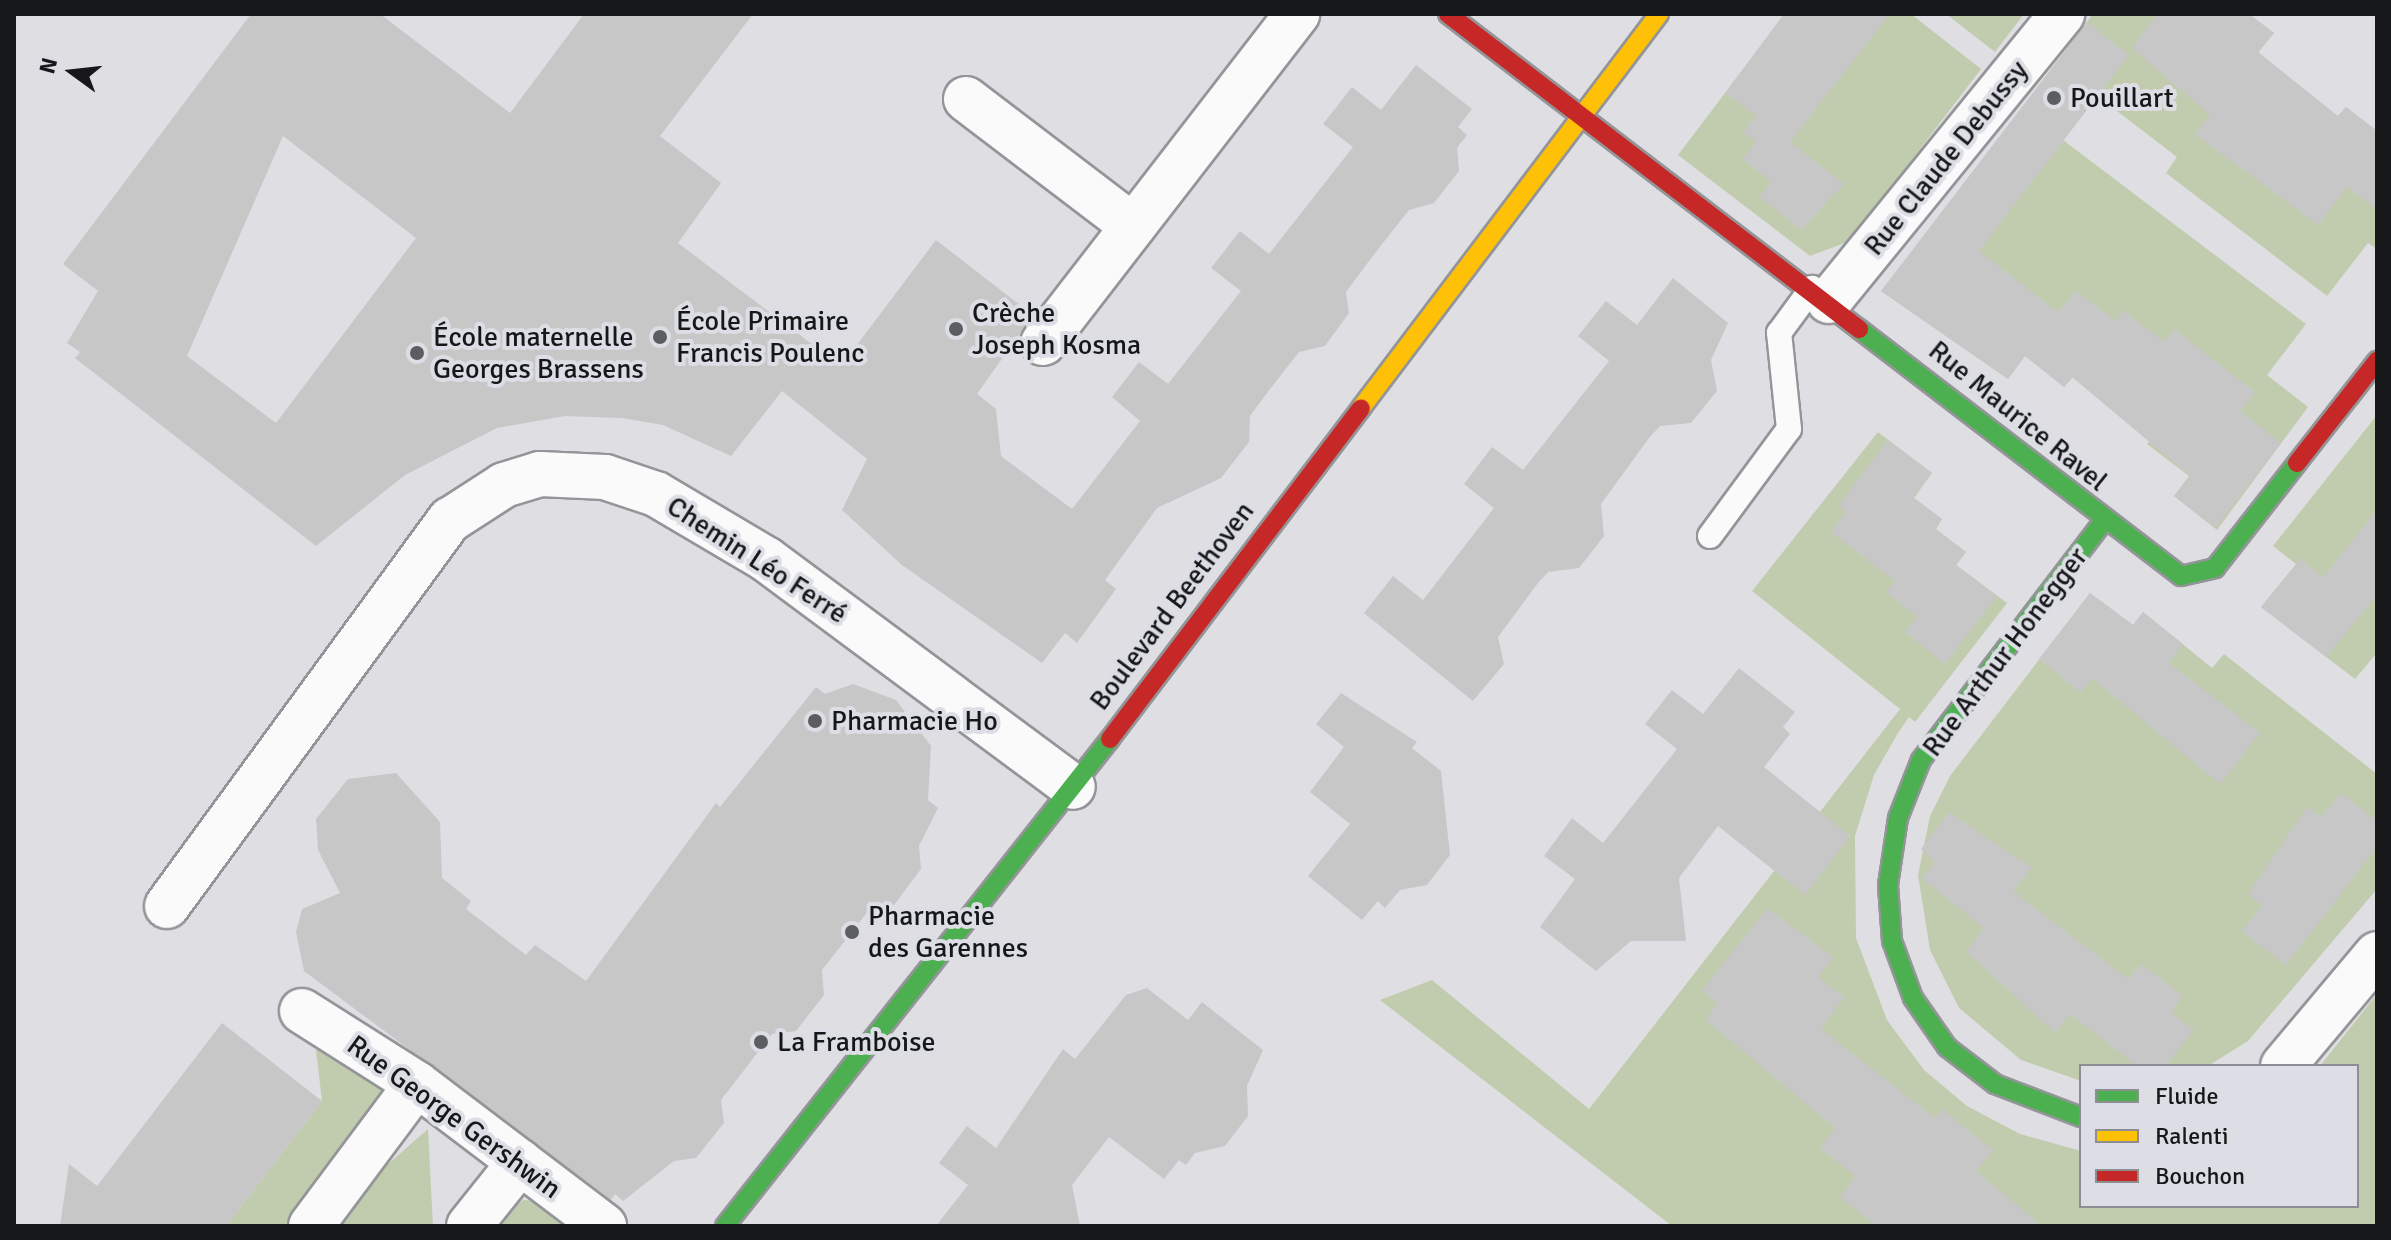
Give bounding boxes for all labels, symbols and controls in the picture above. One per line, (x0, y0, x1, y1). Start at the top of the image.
north arrow (32, 32, 112, 112)
street label: Rue Claude Debussy (1857, 54, 2035, 262)
text: N (33, 55, 63, 77)
place label: Pouillart (2070, 81, 2174, 115)
marker: Pouillart (2045, 89, 2063, 107)
place label: Crèche Joseph Kosma (972, 296, 1141, 362)
place label: École Primaire Francis Poulenc (676, 304, 864, 370)
place label: École maternelle Georges Brassens (433, 320, 644, 386)
marker: Crèche Joseph Kosma (947, 320, 965, 338)
marker: École Primaire Francis Poulenc (651, 328, 669, 346)
street label: Rue Maurice Ravel (1922, 334, 2114, 498)
marker: École maternelle Georges Brassens (408, 344, 426, 362)
street label: Chemin Léo Ferré (661, 489, 853, 631)
street label: Boulevard Beethoven (1083, 495, 1261, 717)
street label: Rue Arthur Honegger (1915, 541, 2095, 763)
place label: Pharmacie Ho (831, 704, 998, 738)
marker: Pharmacie Ho (806, 712, 824, 730)
place label: Pharmacie des Garennes (868, 899, 1028, 965)
marker: Pharmacie des Garennes (843, 923, 861, 941)
place label: La Framboise (777, 1025, 935, 1059)
street label: Rue George Gershwin (341, 1028, 567, 1206)
marker: La Framboise (752, 1033, 770, 1051)
legend (2079, 1064, 2359, 1208)
text: Fluide (2155, 1081, 2219, 1111)
text: Ralenti (2155, 1121, 2228, 1151)
text: Bouchon (2155, 1161, 2245, 1191)

